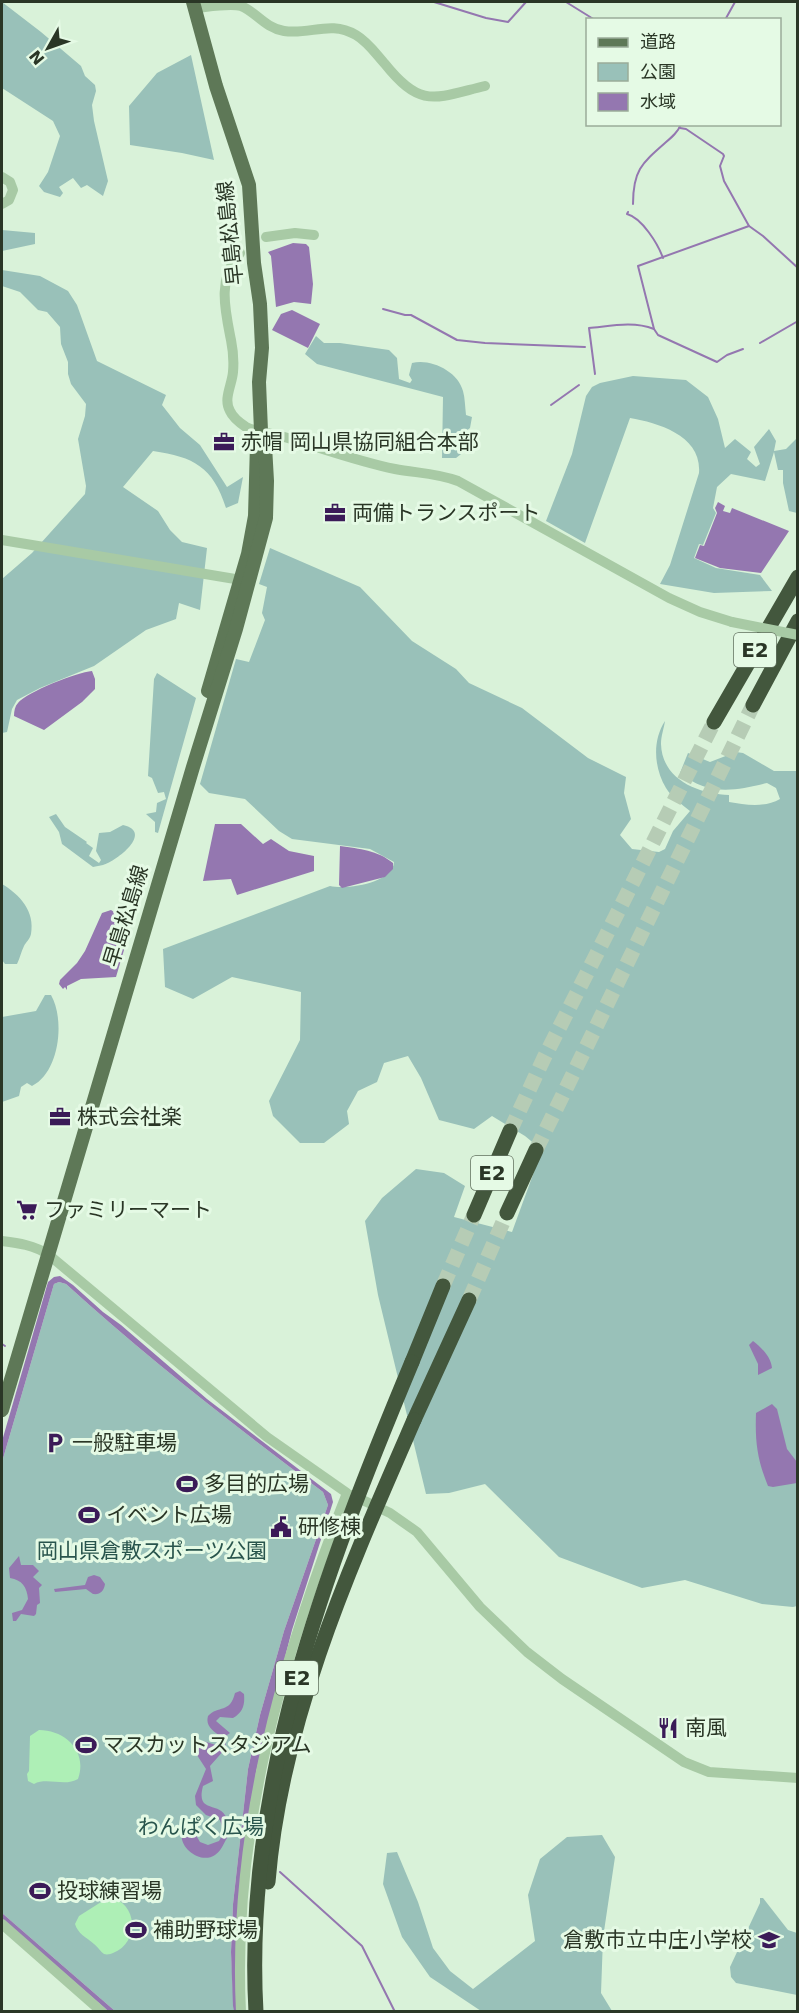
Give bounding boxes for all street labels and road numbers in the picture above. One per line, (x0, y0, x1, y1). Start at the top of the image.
street label: 早島松島線 (213, 180, 247, 286)
road number: E2 (734, 633, 776, 667)
street label: 早島松島線 (99, 862, 153, 970)
road number: E2 (471, 1156, 513, 1190)
road number: E2 (276, 1661, 318, 1695)

